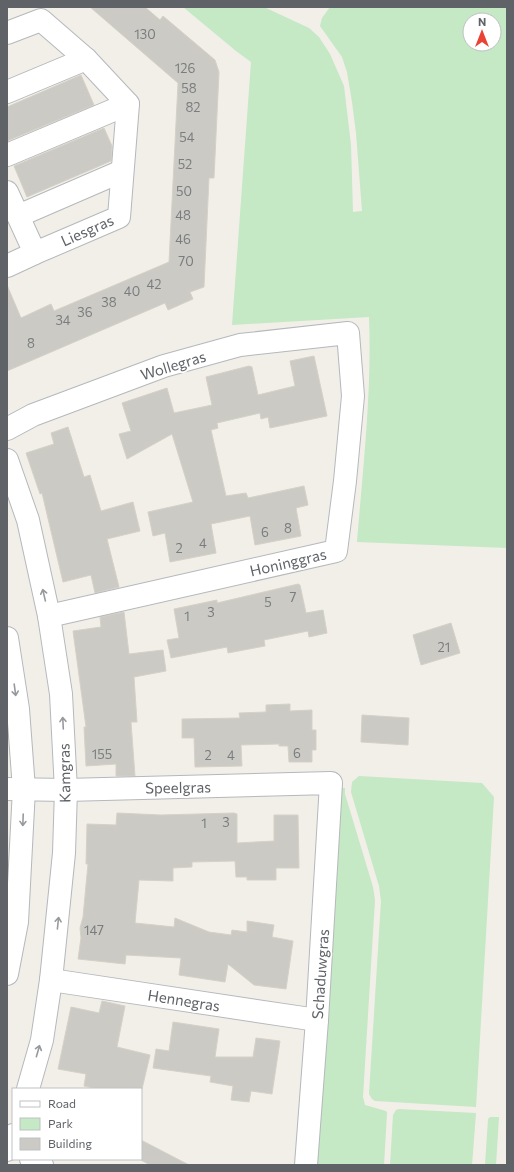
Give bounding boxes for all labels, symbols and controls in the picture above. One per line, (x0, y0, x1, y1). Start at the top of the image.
north arrow (462, 12, 502, 52)
text: N (478, 15, 486, 28)
house number: 130 (134, 26, 156, 42)
house number: 126 (175, 60, 195, 76)
house number: 58 (181, 80, 197, 96)
house number: 82 (185, 99, 201, 115)
house number: 54 (179, 129, 195, 145)
house number: 52 (178, 156, 192, 172)
house number: 50 (176, 183, 192, 199)
house number: 48 (175, 207, 191, 223)
street label: Liesgras (58, 210, 116, 250)
house number: 46 (175, 231, 191, 247)
house number: 70 (178, 253, 194, 269)
house number: 42 (147, 276, 161, 292)
house number: 40 (124, 283, 140, 299)
house number: 38 (101, 294, 117, 310)
house number: 36 (77, 304, 93, 320)
house number: 34 (55, 312, 71, 328)
house number: 8 (27, 335, 35, 351)
street label: Wollegras (138, 346, 208, 383)
house number: 8 (284, 520, 292, 536)
house number: 6 (261, 524, 269, 540)
house number: 4 (199, 535, 207, 551)
house number: 2 (175, 540, 183, 556)
street label: Honinggras (248, 544, 328, 580)
one-way arrow (40, 589, 48, 602)
house number: 7 (290, 589, 297, 605)
house number: 5 (264, 594, 272, 610)
house number: 3 (207, 604, 215, 620)
house number: 1 (184, 608, 190, 624)
house number: 21 (438, 639, 450, 655)
one-way arrow (11, 683, 19, 696)
one-way arrow (59, 717, 66, 730)
street label: Kamgras (54, 743, 74, 803)
house number: 6 (293, 745, 301, 761)
house number: 155 (92, 746, 112, 762)
house number: 2 (204, 747, 212, 763)
house number: 4 (227, 747, 235, 763)
street label: Speelgras (145, 777, 211, 797)
one-way arrow (19, 813, 26, 826)
house number: 3 (222, 814, 230, 830)
house number: 1 (201, 815, 207, 831)
one-way arrow (54, 917, 62, 930)
house number: 147 (84, 922, 104, 938)
street label: Schaduwgras (308, 928, 332, 1020)
street label: Hennegras (147, 985, 222, 1015)
one-way arrow (35, 1045, 42, 1058)
legend (12, 1088, 142, 1160)
text: Road (48, 1096, 76, 1110)
text: Park (48, 1116, 74, 1130)
text: Building (48, 1136, 92, 1150)

